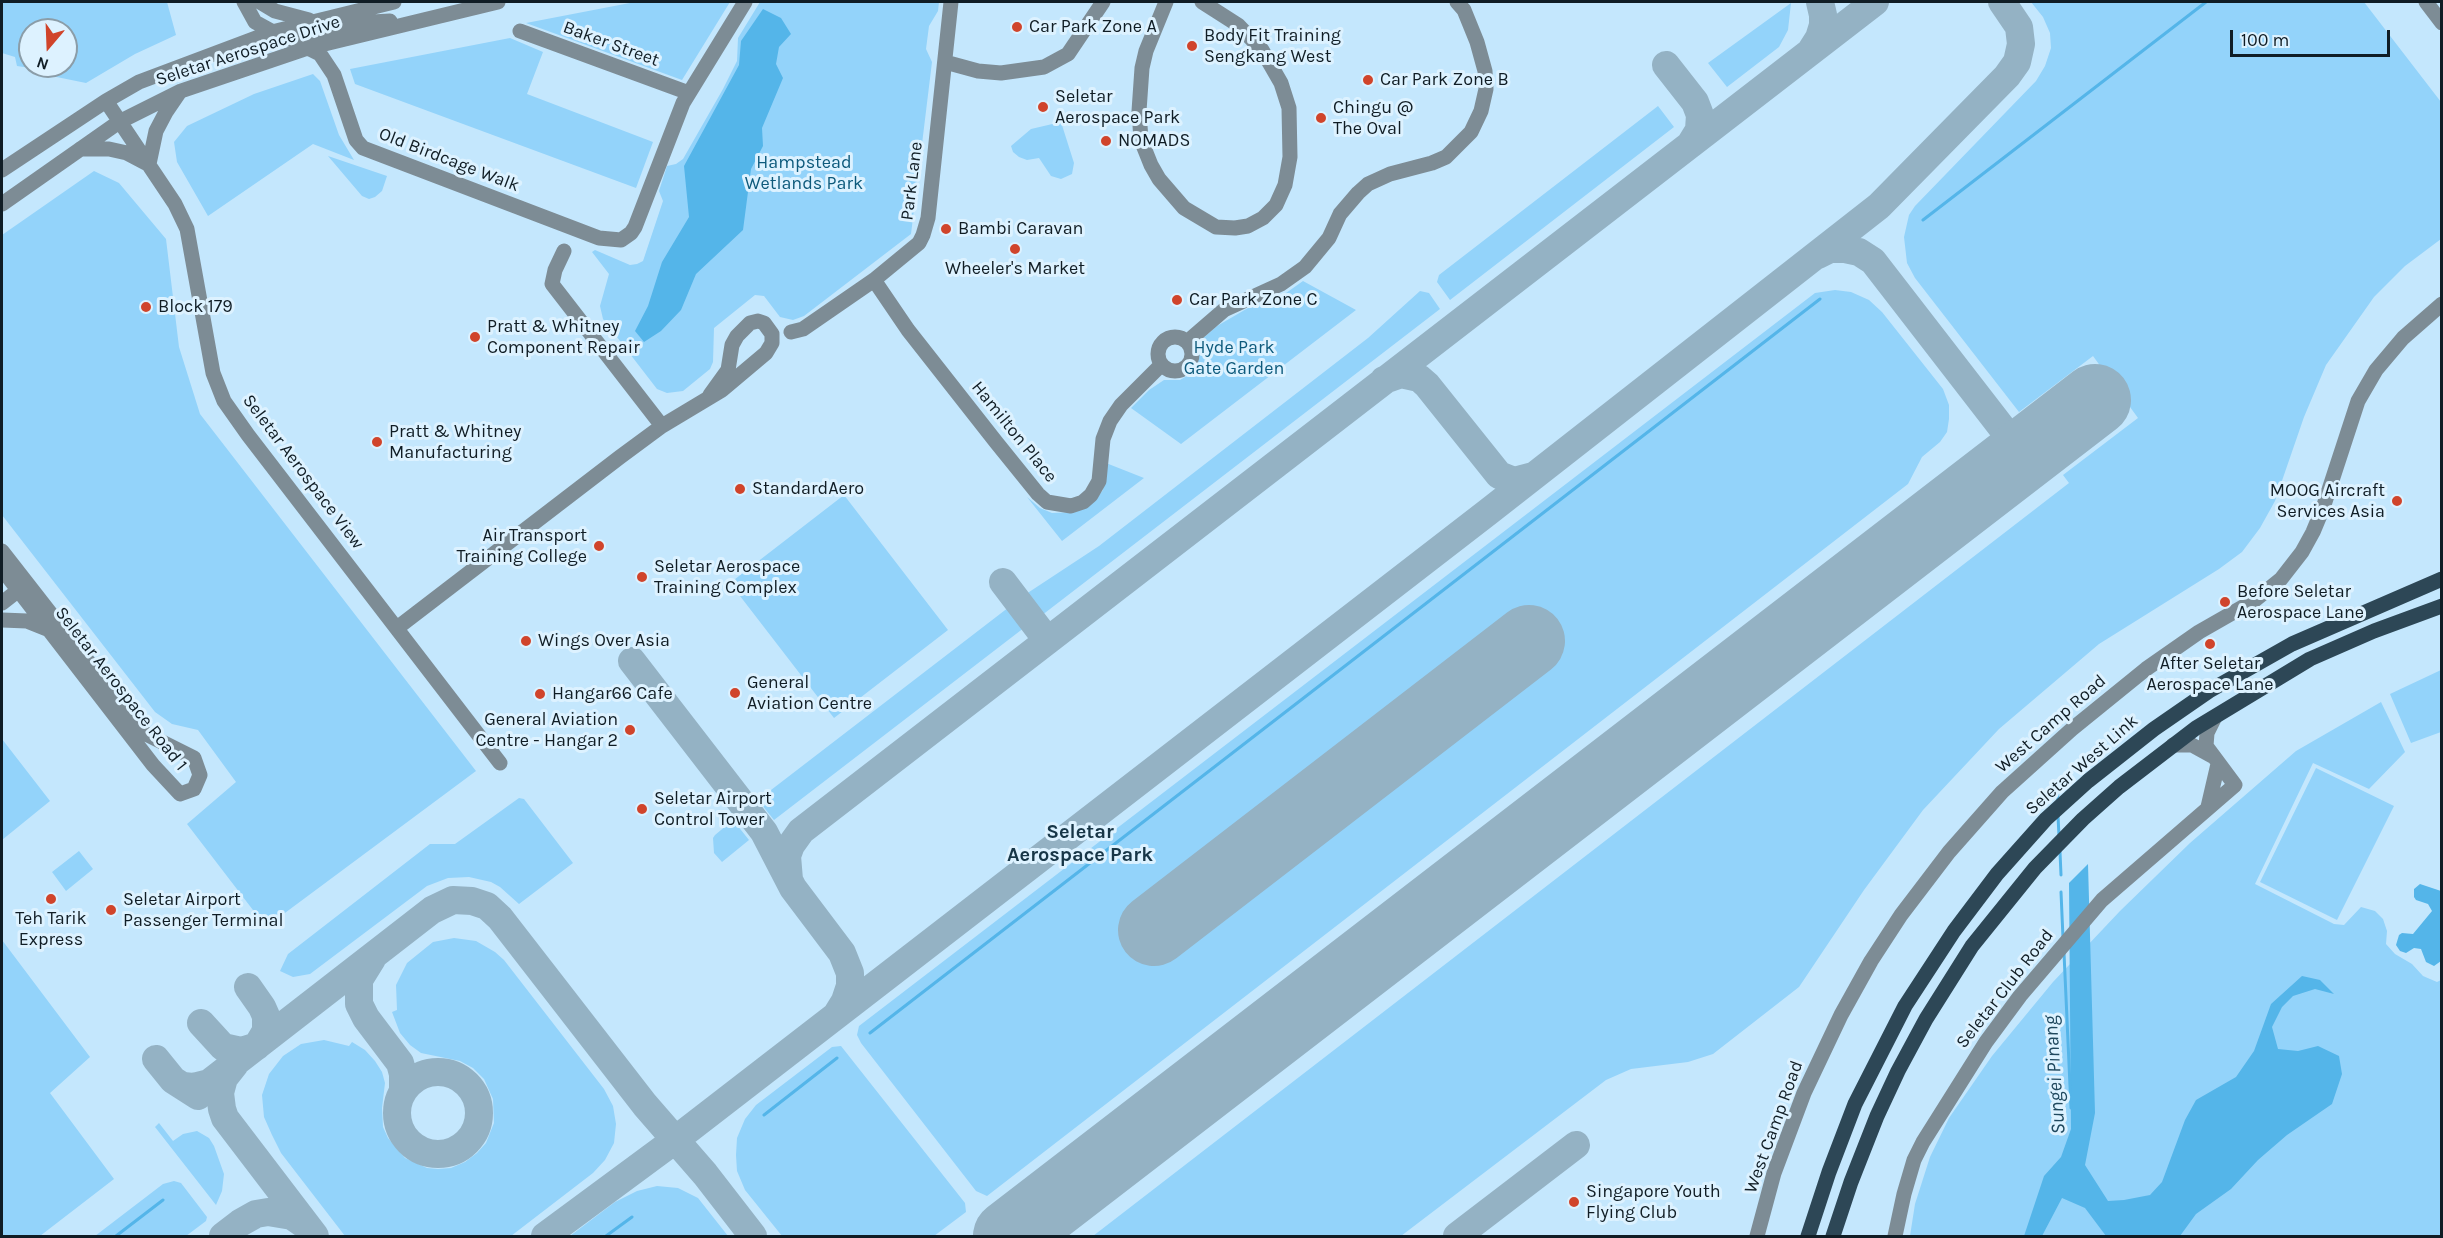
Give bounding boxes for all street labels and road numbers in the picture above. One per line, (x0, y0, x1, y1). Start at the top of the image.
street label: Seletar Aerospace Drive (153, 11, 343, 91)
street label: Baker Street (560, 17, 662, 71)
street label: Old Birdcage Walk (376, 123, 522, 197)
street label: Park Lane (896, 140, 928, 222)
street label: Hamilton Place (966, 377, 1062, 487)
street label: Seletar Aerospace View (238, 390, 368, 554)
street label: Seletar Aerospace Road 1 (50, 603, 192, 775)
street label: West Camp Road (1991, 670, 2111, 778)
street label: Seletar West Link (2021, 710, 2143, 820)
street label: Seletar Club Road (1952, 925, 2058, 1053)
street label: West Camp Road (1740, 1058, 1808, 1196)

